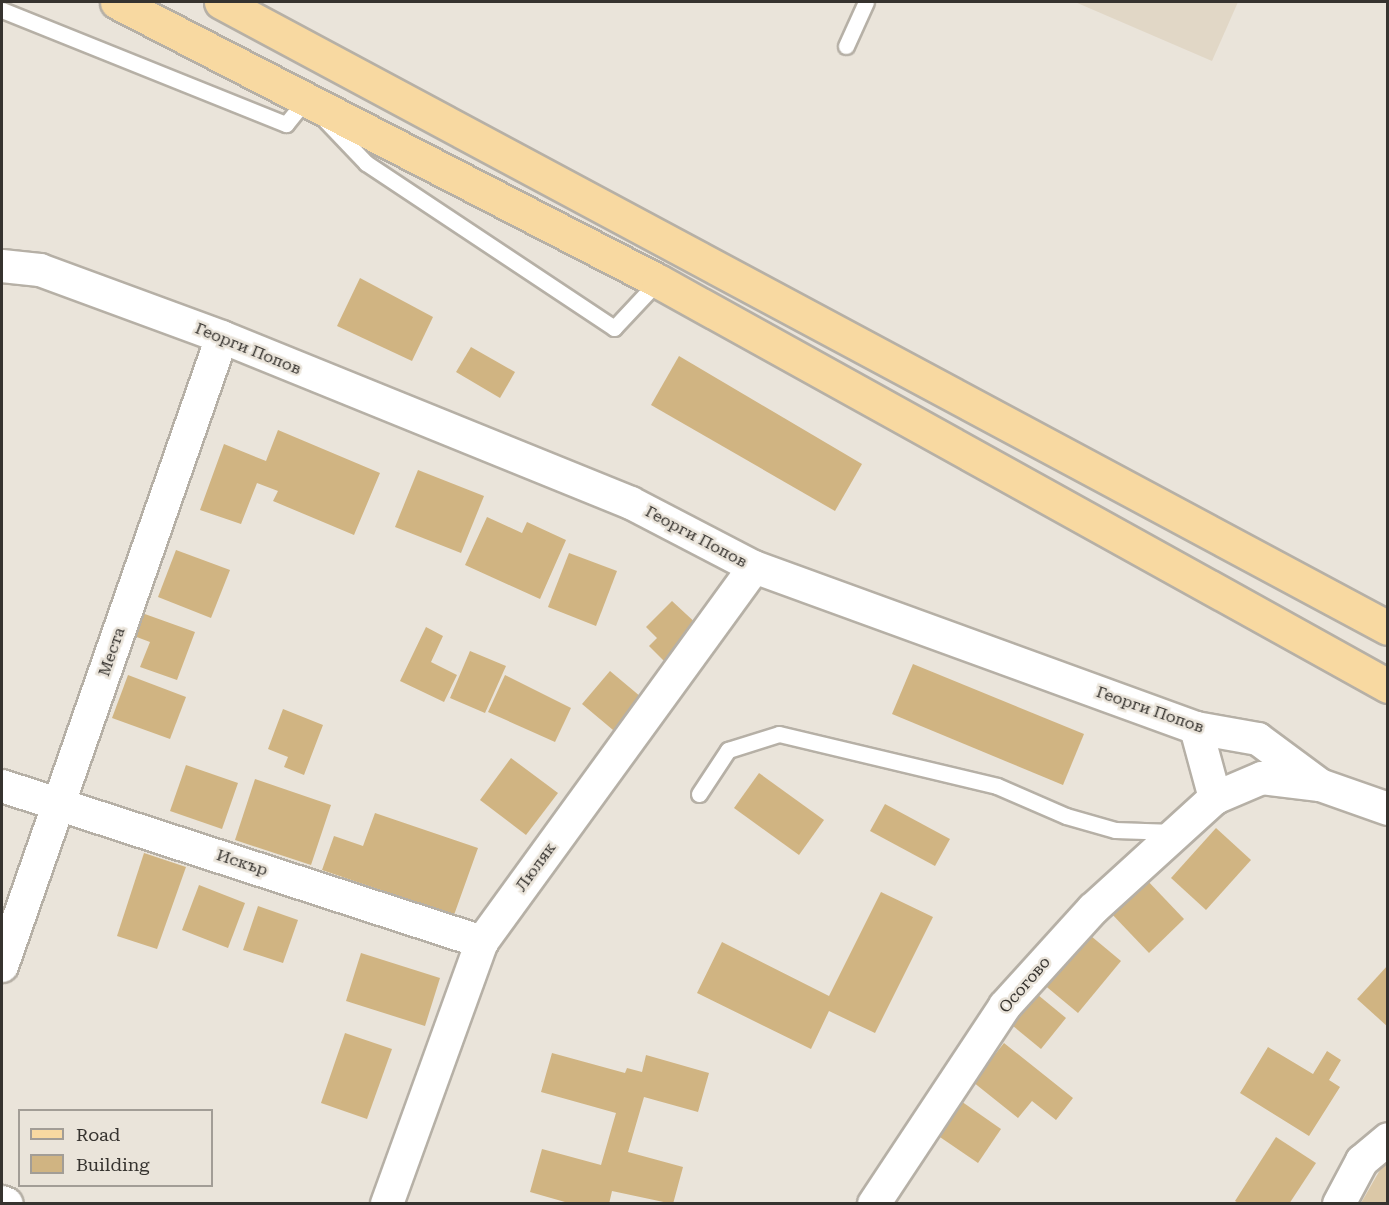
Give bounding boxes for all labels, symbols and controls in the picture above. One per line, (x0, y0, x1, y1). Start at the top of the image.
street label: Георги Попов (192, 319, 304, 379)
street label: Георги Попов (642, 502, 750, 572)
street label: Места (95, 625, 129, 679)
street label: Георги Попов (1094, 683, 1206, 737)
street label: Люляк (512, 839, 560, 895)
street label: Искър (214, 846, 270, 880)
street label: Осогово (995, 953, 1055, 1017)
legend (18, 1109, 213, 1187)
text: Road (76, 1124, 120, 1145)
text: Building (76, 1154, 150, 1175)

